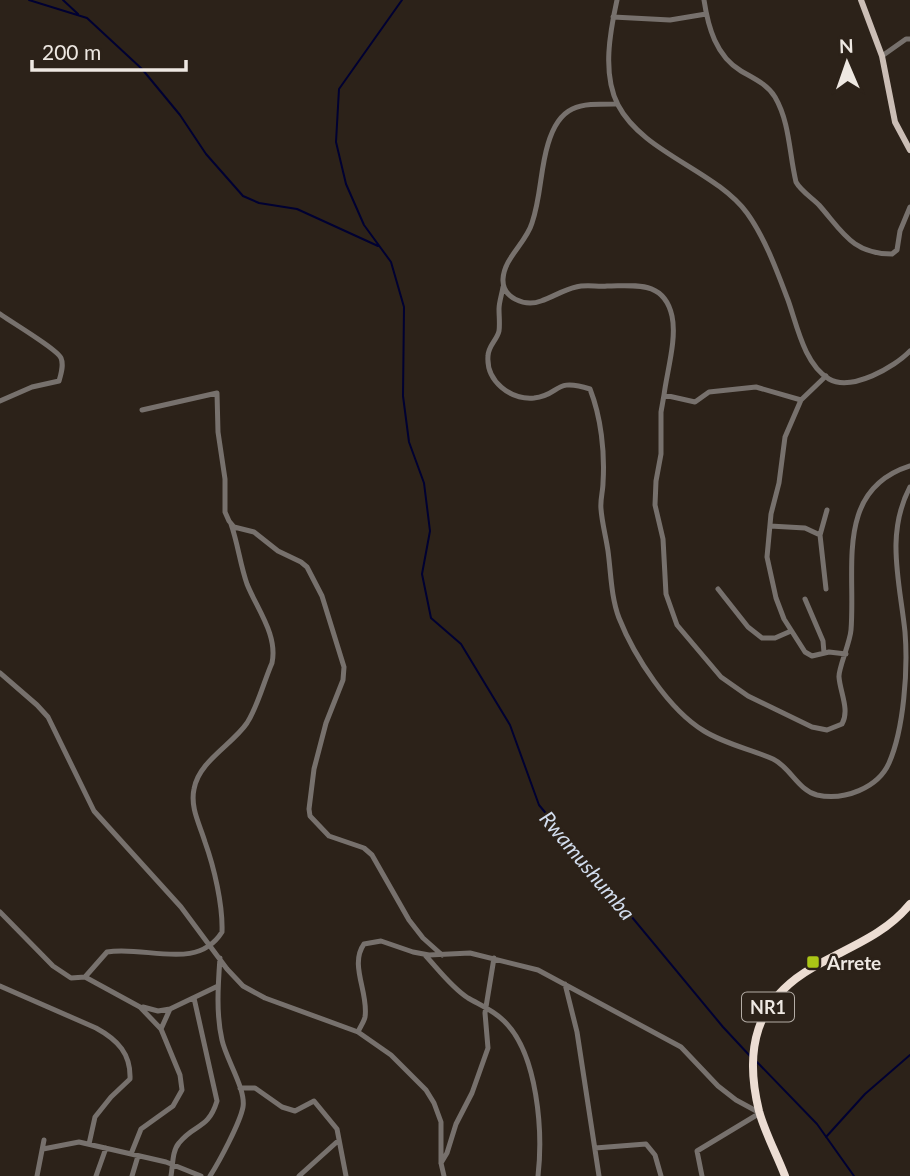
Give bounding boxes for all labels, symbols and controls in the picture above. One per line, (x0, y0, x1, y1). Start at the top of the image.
scale bar (32, 28, 186, 72)
north arrow (812, 28, 882, 98)
text: N (839, 34, 854, 57)
text: 200 m (42, 39, 101, 64)
water label: Rwamushumba (535, 805, 641, 925)
place label: Arrete (826, 951, 881, 974)
marker: Arrete (805, 954, 821, 970)
road number: NR1 (742, 992, 794, 1022)

